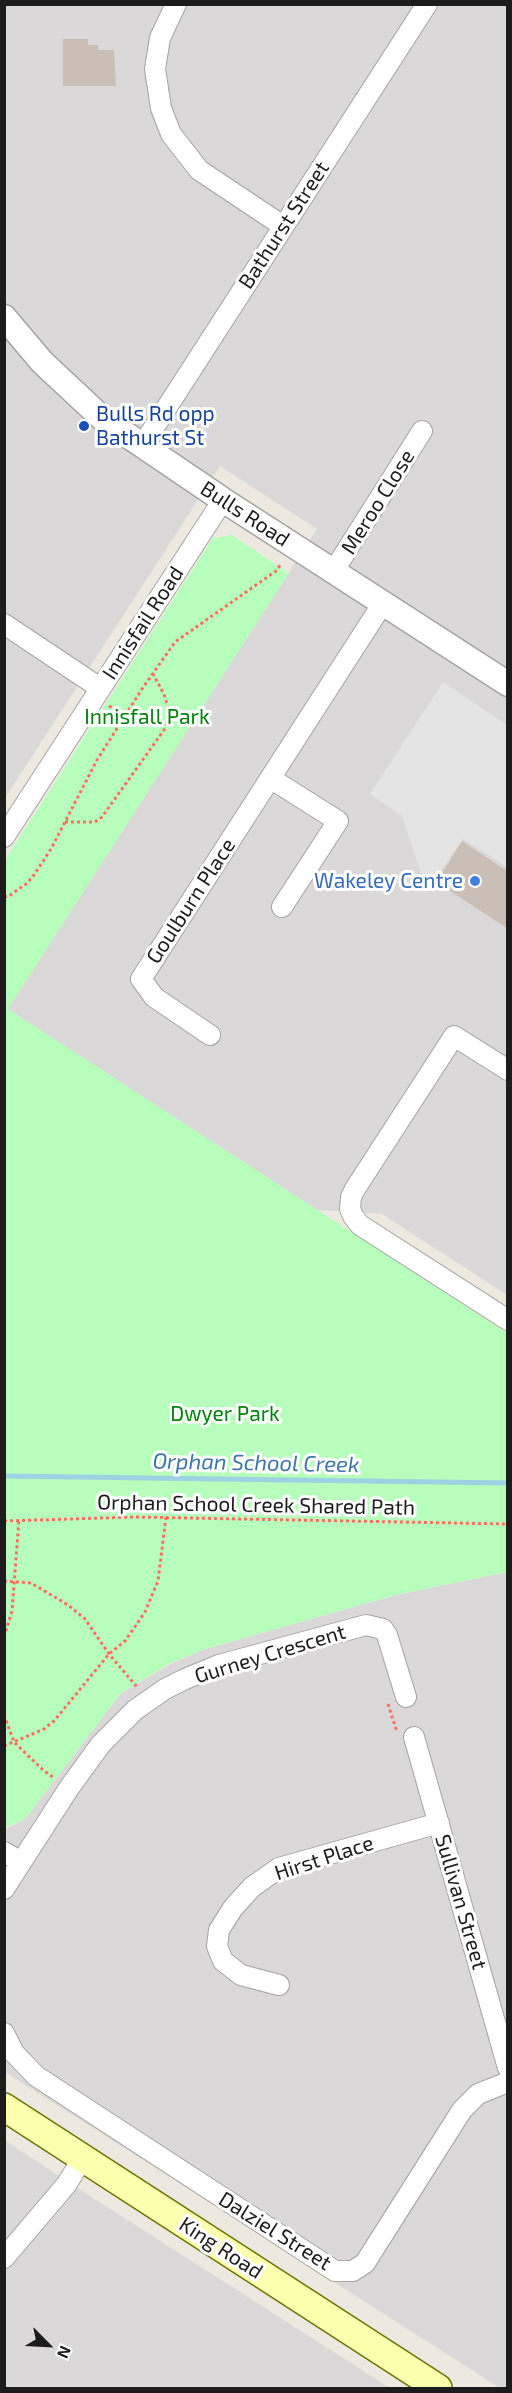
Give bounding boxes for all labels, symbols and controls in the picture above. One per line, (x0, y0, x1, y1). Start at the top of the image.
street label: Bathurst Street (233, 157, 335, 293)
place label: Bulls Rd opp Bathurst St (96, 401, 215, 451)
marker: Bulls Rd opp Bathurst St (77, 419, 91, 433)
street label: Meroo Close (336, 445, 420, 559)
street label: Bulls Road (196, 476, 294, 552)
street label: Innisfail Road (97, 562, 189, 684)
park label: Innisfall Park (84, 704, 210, 730)
street label: Goulburn Place (141, 834, 241, 968)
place label: Wakeley Centre (314, 868, 463, 894)
marker: Wakeley Centre (468, 874, 482, 888)
park label: Dwyer Park (170, 1401, 280, 1427)
water label: Orphan School Creek (152, 1448, 360, 1478)
street label: Orphan School Creek Shared Path (97, 1490, 415, 1520)
street label: Gurney Crescent (192, 1619, 348, 1689)
street label: Hirst Place (271, 1830, 377, 1886)
street label: Sullivan Street (430, 1832, 492, 1972)
street label: Dalziel Street (214, 2186, 336, 2276)
street label: King Road (174, 2212, 268, 2284)
north arrow (18, 2315, 78, 2375)
text: N (54, 2343, 76, 2362)

